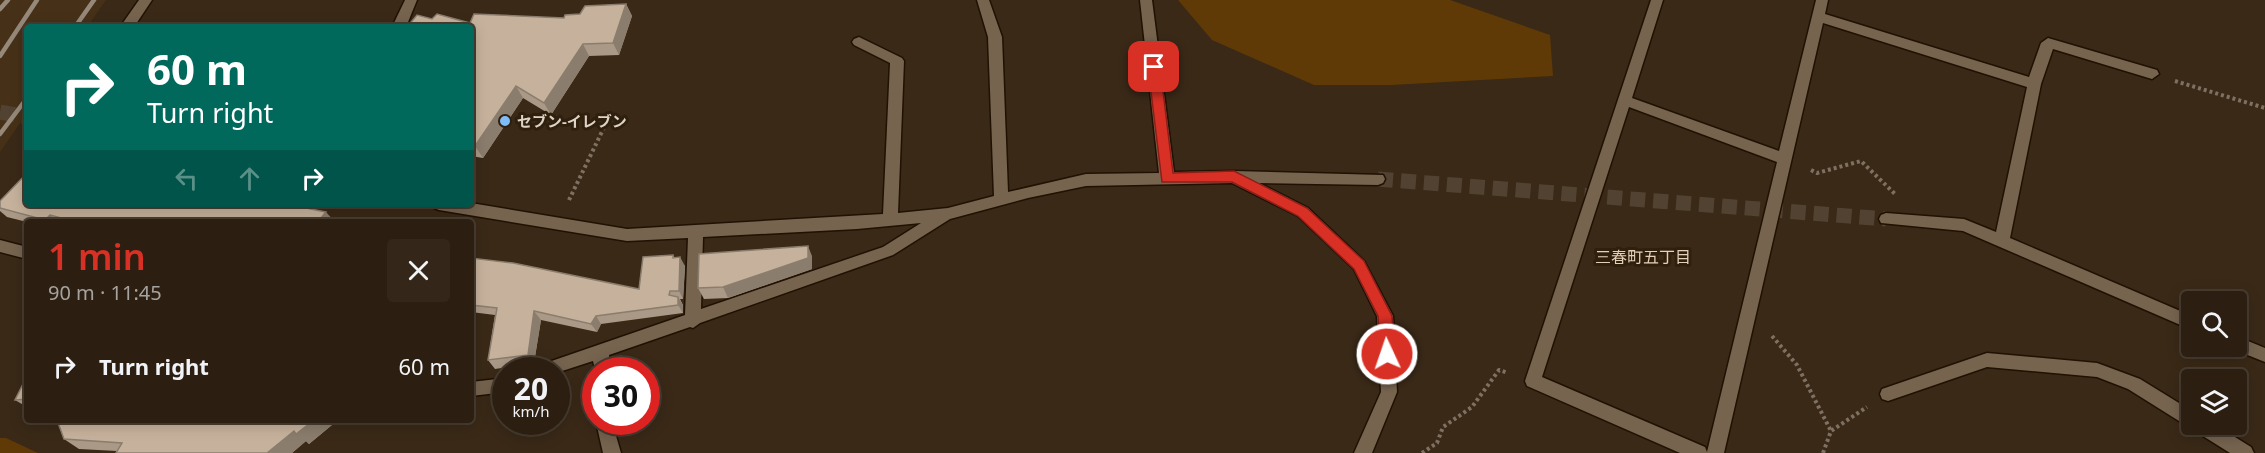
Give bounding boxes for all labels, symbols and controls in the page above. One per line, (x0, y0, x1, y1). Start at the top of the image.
text: 60 m (147, 40, 247, 97)
pin (1128, 41, 1179, 92)
icon: right (48, 48, 126, 126)
icon: arrive (1137, 50, 1170, 83)
text: Turn right (147, 94, 273, 131)
place label: セブン-イレブン (517, 111, 627, 131)
marker: セブン-イレブン (498, 114, 512, 128)
icon: left (170, 162, 203, 195)
icon: ahead (233, 162, 266, 195)
icon: right (296, 162, 329, 195)
text: 1 min (48, 232, 146, 281)
button: close (387, 239, 450, 302)
district label: 三春町五丁目 (1595, 246, 1691, 268)
text: 90 m · 11:45 (48, 279, 162, 306)
map controls (2181, 291, 2247, 435)
button: search (2181, 291, 2247, 357)
position arrow (1355, 322, 1419, 386)
icon: right (48, 350, 81, 383)
text: Turn right (99, 351, 209, 381)
text: 60 m (399, 351, 450, 381)
speed limit sign: 30 (582, 357, 660, 435)
text: 20 (514, 368, 548, 409)
button: layers (2181, 369, 2247, 435)
text: km/h (513, 401, 549, 421)

